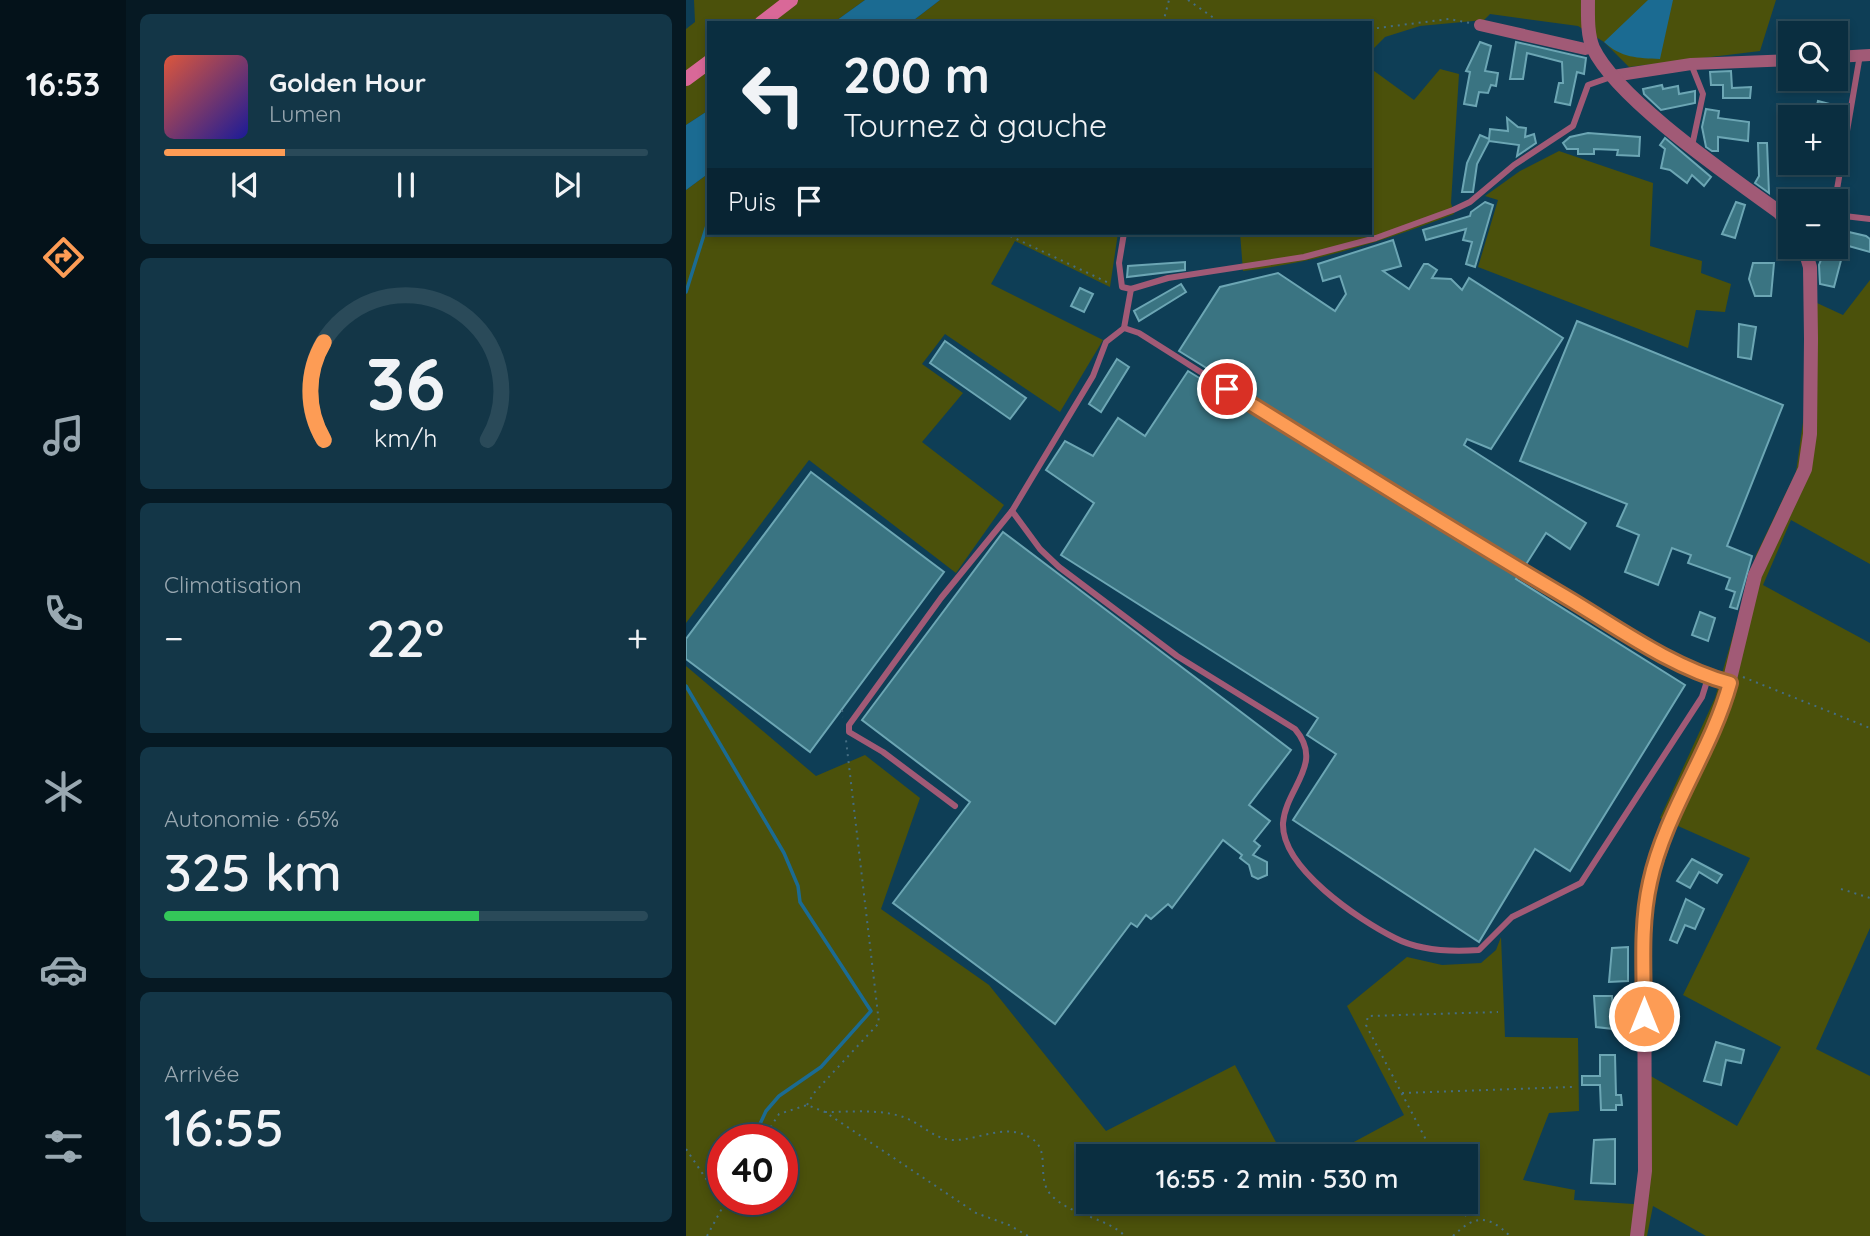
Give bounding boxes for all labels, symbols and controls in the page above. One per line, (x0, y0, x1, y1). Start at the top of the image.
map controls (1778, 21, 1848, 259)
button: search (1778, 21, 1848, 91)
text: 200 m (843, 44, 990, 105)
icon: left (728, 49, 819, 140)
text: 16:53 (26, 64, 100, 104)
text: Golden Hour (269, 66, 426, 99)
text: Lumen (269, 99, 342, 128)
text: Tournez à gauche (843, 105, 1107, 145)
button: + (1778, 105, 1848, 175)
icon: previous (226, 166, 264, 204)
icon: pause (387, 166, 425, 204)
icon: next (548, 166, 586, 204)
icon: arrive (790, 182, 828, 220)
text: Puis (728, 185, 776, 218)
button: − (1778, 189, 1848, 259)
icon: directions (39, 233, 88, 282)
text: 36 (366, 337, 446, 428)
pin (1197, 359, 1257, 419)
icon: arrive (1208, 370, 1246, 408)
icon: music (39, 411, 88, 460)
text: km/h (374, 421, 438, 452)
text: Climatisation (164, 570, 302, 599)
icon: phone (39, 589, 88, 638)
text: 22° (366, 605, 444, 670)
text: − (164, 614, 184, 662)
text: + (627, 614, 648, 662)
icon: climate (39, 767, 88, 816)
text: Autonomie · 65% (164, 804, 339, 833)
text: 325 km (164, 839, 342, 904)
icon: car (39, 945, 88, 994)
position arrow (1607, 979, 1681, 1053)
text: Arrivée (164, 1059, 240, 1088)
text: 16:55 (164, 1094, 284, 1159)
icon: filters (39, 1122, 88, 1171)
speed limit sign: 40 (707, 1124, 798, 1215)
text: 16:55 · 2 min · 530 m (1156, 1162, 1398, 1195)

